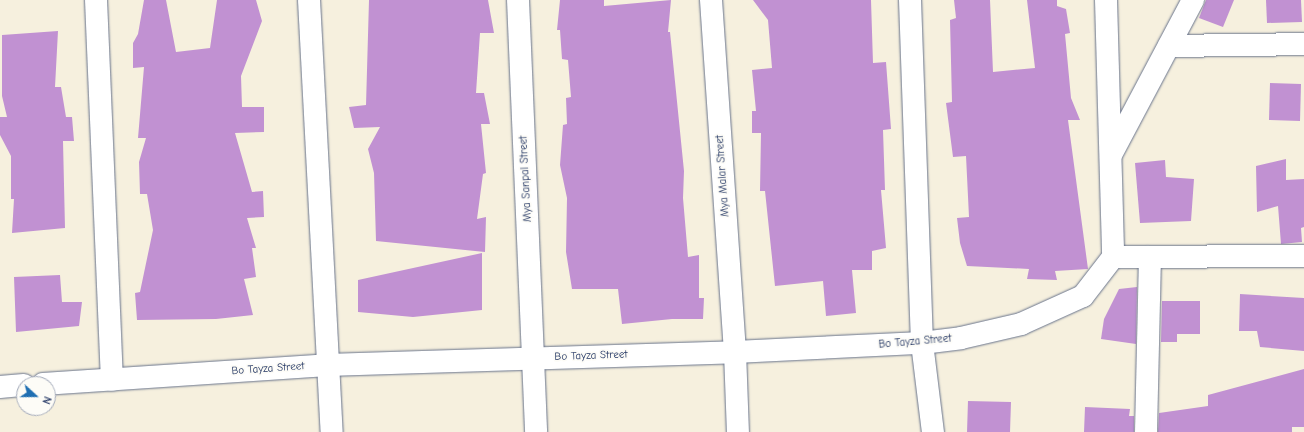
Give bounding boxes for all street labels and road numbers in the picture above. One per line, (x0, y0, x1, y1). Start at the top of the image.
street label: Mya Malar Street (714, 135, 732, 217)
street label: Mya Sanpal Street (517, 136, 535, 222)
street label: Bo Tayza Street (878, 332, 952, 352)
street label: Bo Tayza Street (554, 348, 628, 364)
street label: Bo Tayza Street (231, 360, 305, 378)

